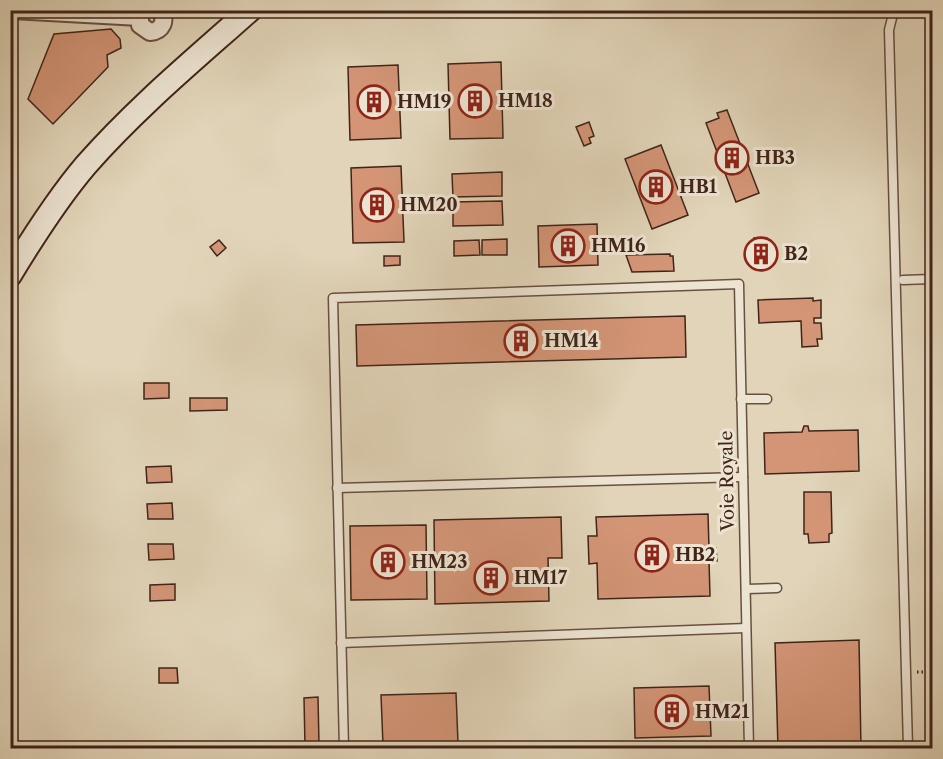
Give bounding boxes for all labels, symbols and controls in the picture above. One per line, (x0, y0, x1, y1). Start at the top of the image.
building icon: HM18 (457, 83, 493, 119)
building icon: HM19 (356, 84, 392, 120)
place label: HM18 (498, 90, 553, 112)
place label: HM19 (397, 91, 451, 113)
building icon: HB3 (714, 140, 750, 176)
place label: HB3 (755, 147, 795, 169)
building icon: HB1 (638, 169, 674, 205)
place label: HB1 (679, 176, 717, 198)
building icon: HM20 (359, 187, 395, 223)
place label: HM20 (400, 194, 458, 216)
building icon: HM16 (550, 228, 586, 264)
place label: HM16 (591, 235, 646, 257)
building icon: B2 (743, 236, 779, 272)
place label: B2 (784, 243, 808, 265)
building icon: HM14 (503, 323, 539, 359)
place label: HM14 (544, 330, 598, 352)
street label: Voie Royale (715, 430, 739, 533)
building icon: HB2 (634, 537, 670, 573)
building icon: HM23 (370, 544, 406, 580)
place label: HB2 (675, 544, 715, 566)
place label: HM23 (411, 551, 467, 573)
building icon: HM17 (473, 560, 509, 596)
place label: HM17 (514, 567, 568, 589)
building icon: HM21 (654, 694, 690, 730)
place label: HM21 (695, 701, 749, 723)

